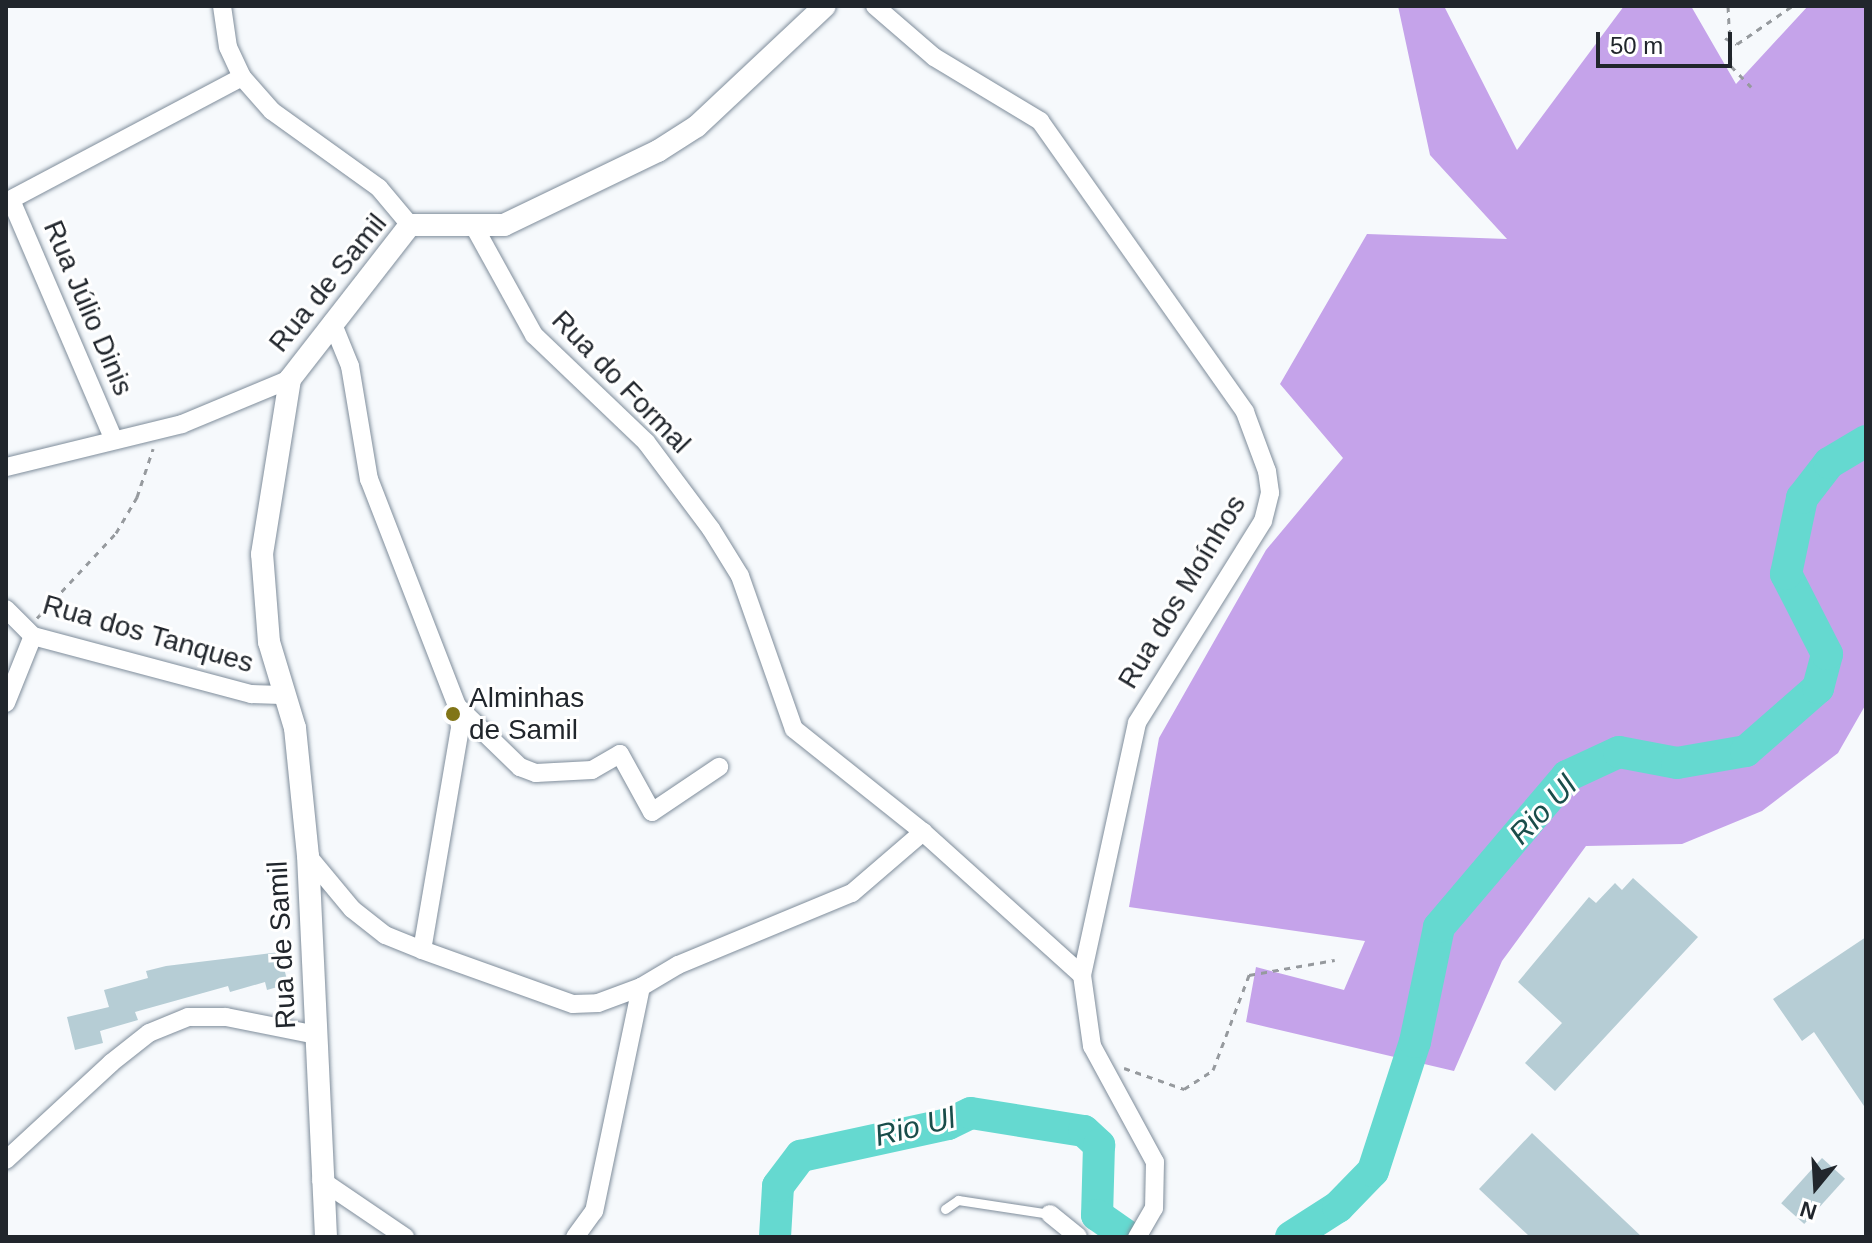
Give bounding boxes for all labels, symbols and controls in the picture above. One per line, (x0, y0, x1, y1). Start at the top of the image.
scale bar (1600, 16, 1736, 66)
text: 50 m (1610, 32, 1663, 59)
street label: Rua de Samil (262, 207, 394, 359)
street label: Rua Júlio Dinis (36, 215, 140, 401)
street label: Rua do Formal (545, 304, 697, 460)
street label: Rua dos Moínhos (1111, 489, 1253, 695)
street label: Rua dos Tanques (39, 588, 257, 680)
place label: Alminhas de Samil (469, 681, 584, 747)
marker: Alminhas de Samil (444, 705, 462, 723)
water label: Rio Ul (1502, 768, 1584, 852)
street label: Rua de Samil (261, 860, 303, 1030)
water label: Rio Ul (871, 1100, 959, 1154)
north arrow (1776, 1147, 1856, 1227)
text: N (1797, 1196, 1820, 1225)

